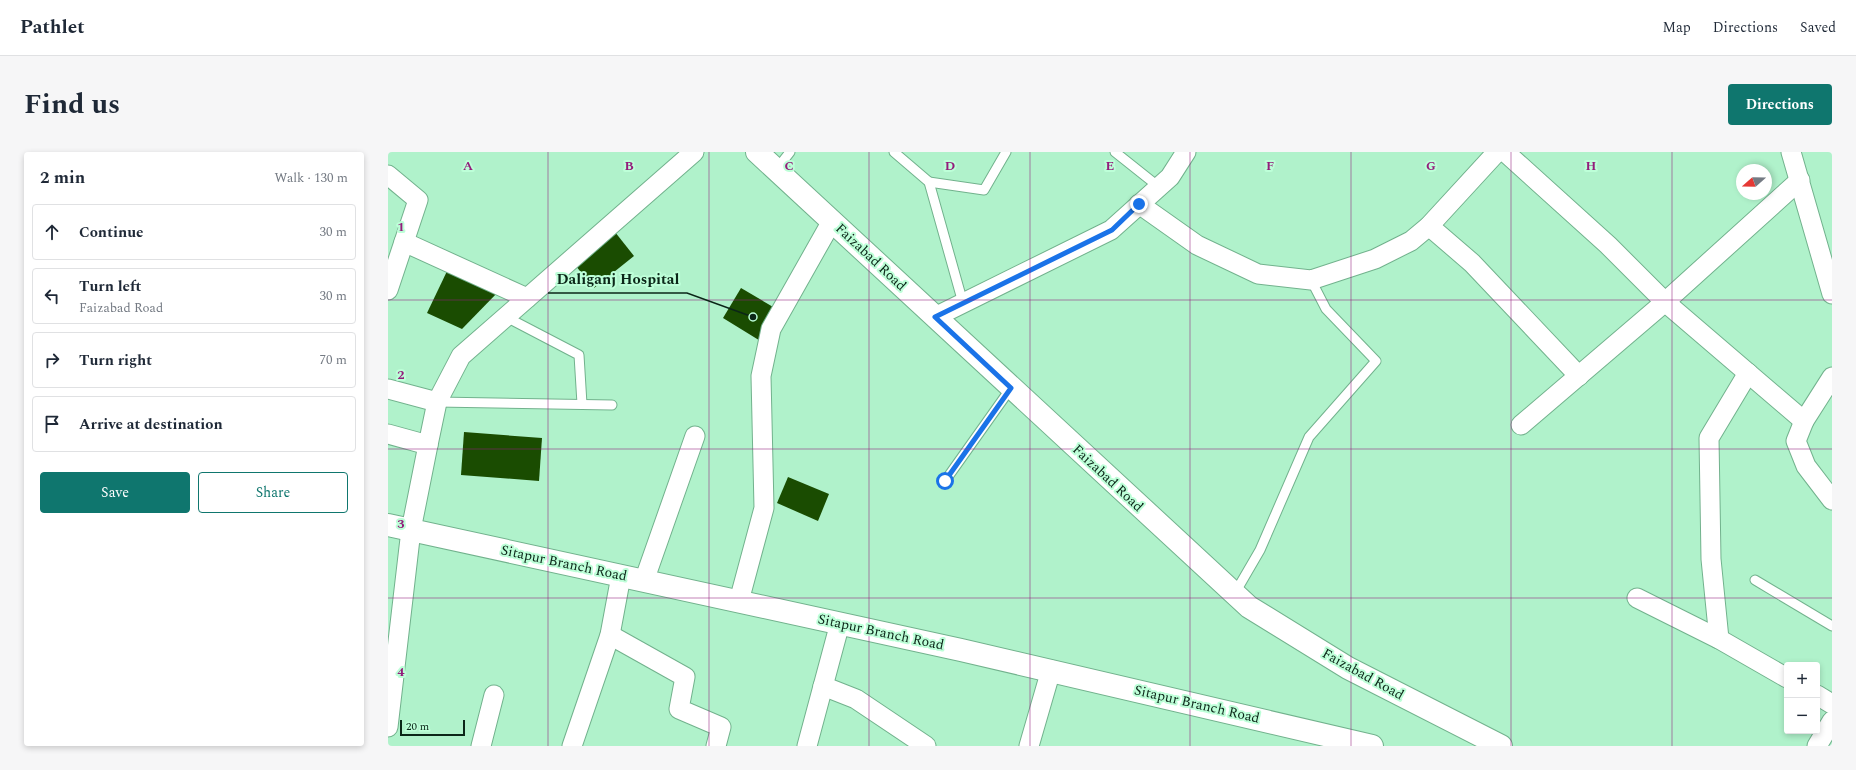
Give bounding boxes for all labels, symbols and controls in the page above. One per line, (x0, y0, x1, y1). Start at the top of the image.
text: Pathlet (20, 13, 85, 42)
text: Map (1663, 17, 1691, 38)
text: Directions (1713, 17, 1778, 38)
text: Saved (1800, 17, 1836, 38)
text: Find us (24, 83, 120, 126)
button: Directions (1728, 84, 1832, 125)
text: A (463, 156, 473, 176)
text: B (624, 156, 634, 176)
text: C (784, 156, 794, 176)
text: D (945, 156, 955, 176)
text: E (1106, 156, 1115, 176)
text: F (1266, 156, 1274, 176)
text: G (1426, 156, 1436, 176)
text: H (1586, 156, 1597, 176)
north arrow (1736, 164, 1772, 200)
text: 2 min (40, 165, 85, 191)
text: Walk · 130 m (274, 168, 348, 188)
route end (1130, 195, 1148, 213)
text: 1 (397, 217, 405, 237)
street label: Faizabad Road (831, 218, 911, 296)
icon: ahead (41, 221, 63, 243)
text: Continue (79, 221, 144, 244)
text: 30 m (320, 222, 347, 242)
callout: Daliganj Hospital (548, 266, 687, 293)
text: Daliganj Hospital (557, 268, 680, 291)
text: Turn left (79, 275, 141, 298)
icon: left (41, 285, 63, 307)
text: 30 m (320, 286, 347, 306)
text: Faizabad Road (79, 298, 163, 318)
icon: right (41, 349, 63, 371)
text: Turn right (79, 349, 152, 372)
text: 70 m (320, 350, 347, 370)
text: 2 (397, 365, 405, 385)
icon: arrive (41, 413, 63, 435)
text: Arrive at destination (79, 413, 223, 436)
street label: Faizabad Road (1068, 439, 1148, 517)
button: Save (40, 472, 190, 513)
button: Share (198, 472, 348, 513)
route start (936, 472, 954, 490)
text: 3 (397, 514, 405, 534)
street label: Sitapur Branch Road (499, 539, 629, 587)
street label: Sitapur Branch Road (816, 608, 946, 656)
street label: Faizabad Road (1318, 643, 1408, 705)
text: 4 (397, 662, 405, 682)
map controls (1784, 662, 1820, 734)
button: + (1784, 662, 1820, 698)
street label: Sitapur Branch Road (1132, 679, 1262, 729)
button: − (1784, 698, 1820, 734)
scale bar (400, 718, 465, 737)
text: 20 m (406, 718, 429, 735)

